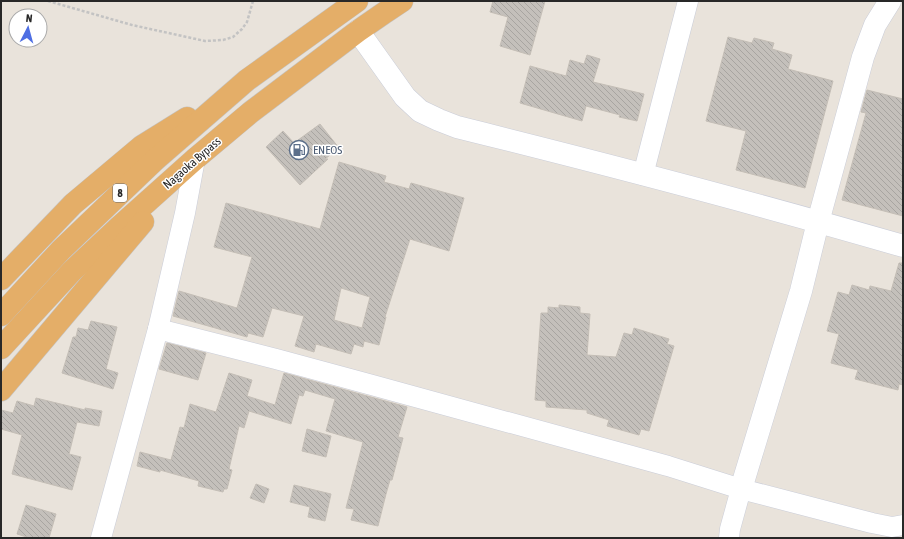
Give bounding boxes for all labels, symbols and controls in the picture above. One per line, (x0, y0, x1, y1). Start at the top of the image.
north arrow (8, 8, 48, 48)
text: N (25, 12, 33, 24)
street label: Nagaoka Bypass (160, 134, 224, 192)
fuel station icon: ENEOS (288, 139, 310, 161)
place label: ENEOS (313, 143, 342, 157)
road number: 8 (113, 184, 127, 202)

